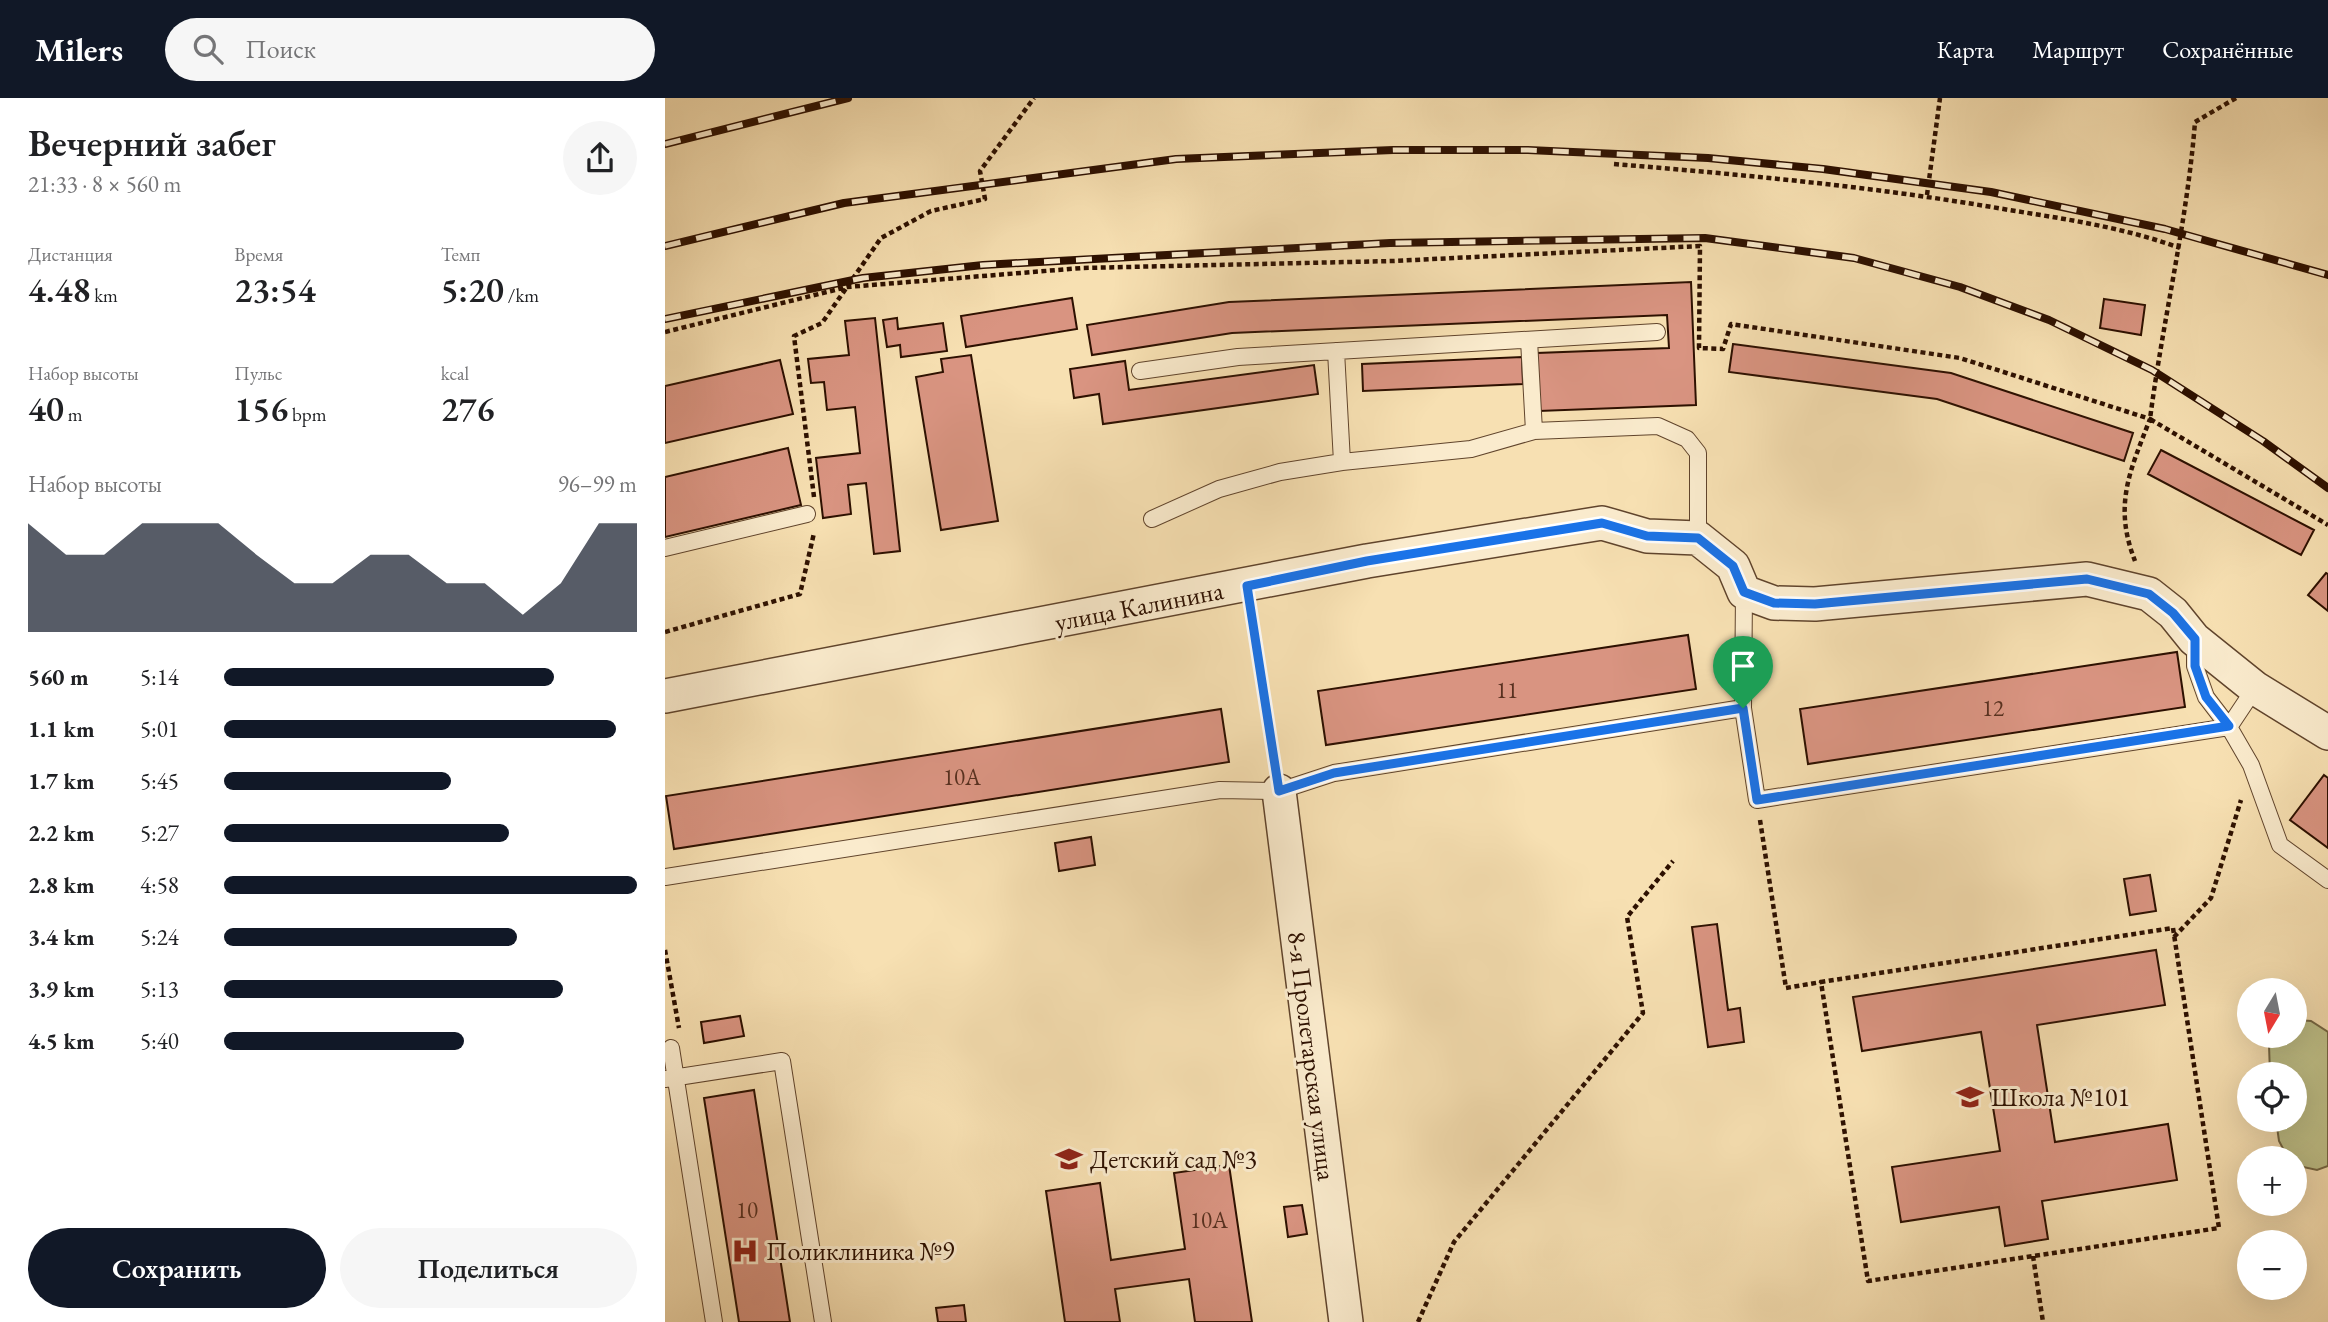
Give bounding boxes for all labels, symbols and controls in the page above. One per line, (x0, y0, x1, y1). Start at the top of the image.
search box (165, 18, 655, 81)
text: Milers (35, 28, 123, 71)
icon: search (189, 30, 227, 68)
text: Поиск (245, 32, 316, 66)
text: Карта (1937, 34, 1994, 65)
text: Маршрут (2032, 34, 2124, 65)
text: Сохранённые (2162, 34, 2293, 65)
text: Вечерний забег (28, 118, 276, 167)
button: share (563, 121, 637, 195)
text: 21:33 · 8 × 560 m (28, 169, 181, 199)
text: Дистанция (28, 242, 113, 267)
text: Время (234, 242, 283, 267)
text: Темп (441, 242, 480, 267)
text: 4.48 (28, 267, 90, 312)
text: 23:54 (234, 267, 316, 312)
text: 5:20 (441, 267, 504, 312)
text: km (90, 283, 118, 308)
text: /km (504, 283, 539, 308)
text: Набор высоты (28, 361, 139, 386)
text: Пульс (234, 361, 282, 386)
text: kcal (441, 361, 469, 386)
text: 40 (28, 386, 64, 431)
text: 156 (234, 386, 288, 431)
text: 276 (441, 386, 495, 431)
text: m (64, 402, 83, 427)
text: bpm (288, 402, 326, 427)
text: Набор высоты (28, 469, 162, 499)
text: 96–99 m (558, 469, 637, 499)
street label: улица Калинина (1052, 573, 1227, 639)
pin (1713, 636, 1773, 708)
icon: arrive (1724, 647, 1762, 685)
text: 560 m (28, 662, 89, 692)
text: 5:14 (140, 662, 179, 692)
house number: 11 (1496, 675, 1518, 705)
house number: 12 (1982, 693, 2004, 723)
text: 1.1 km (28, 714, 95, 744)
text: 5:01 (140, 714, 179, 744)
house number: 10А (943, 762, 982, 792)
text: 1.7 km (28, 766, 95, 796)
text: 5:45 (140, 766, 179, 796)
text: 2.2 km (28, 818, 95, 848)
text: 5:27 (140, 818, 179, 848)
text: 2.8 km (28, 870, 95, 900)
text: 4:58 (140, 870, 179, 900)
text: 3.4 km (28, 922, 95, 952)
text: 5:24 (140, 922, 179, 952)
street label: 8-я Пролетарская улица (1280, 929, 1344, 1183)
text: 3.9 km (28, 974, 95, 1004)
text: 5:13 (140, 974, 179, 1004)
north arrow (2237, 978, 2307, 1048)
map controls (2237, 978, 2307, 1300)
text: 4.5 km (28, 1026, 95, 1056)
text: 5:40 (140, 1026, 179, 1056)
button: locate (2237, 1062, 2307, 1132)
place label: Школа №101 (1991, 1080, 2130, 1114)
school or university icon: Школа №101 (1955, 1082, 1985, 1112)
place label: Детский сад №3 (1090, 1142, 1257, 1176)
school or university icon: Детский сад №3 (1054, 1144, 1084, 1174)
button: + (2237, 1146, 2307, 1216)
house number: 10 (736, 1195, 758, 1225)
house number: 10А (1190, 1205, 1229, 1235)
button: Сохранить (28, 1228, 326, 1308)
button: Поделиться (340, 1228, 637, 1308)
button: − (2237, 1230, 2307, 1300)
place label: Поликлиника №9 (766, 1234, 955, 1268)
hospital icon: Поликлиника №9 (730, 1236, 760, 1266)

